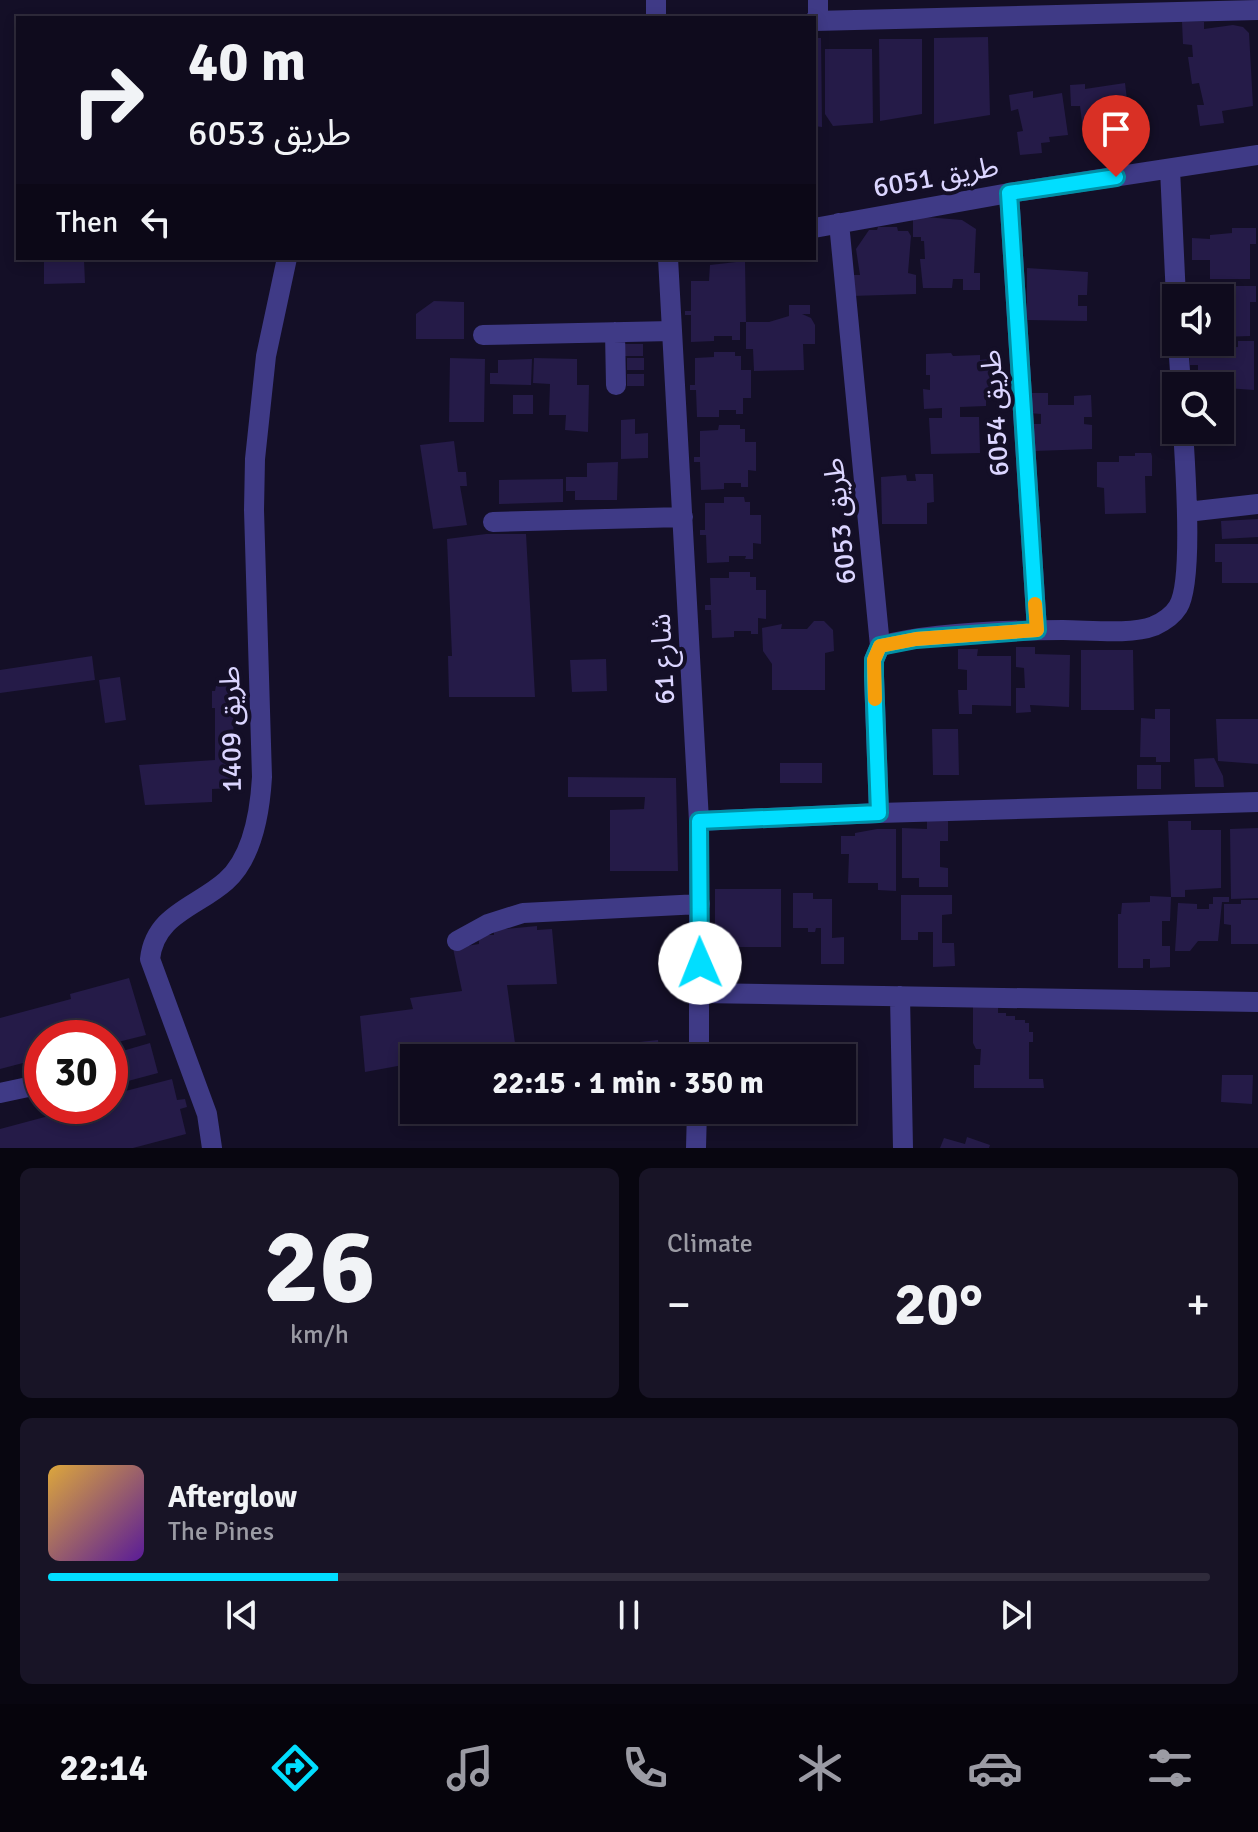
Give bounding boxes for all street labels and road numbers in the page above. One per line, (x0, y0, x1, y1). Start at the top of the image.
street label: طريق 6051 (871, 149, 1001, 205)
street label: طريق 6054 (974, 349, 1016, 477)
street label: طريق 6053 (816, 456, 864, 586)
street label: شارع 61 (644, 613, 685, 705)
street label: طريق 1409 (213, 665, 249, 793)

